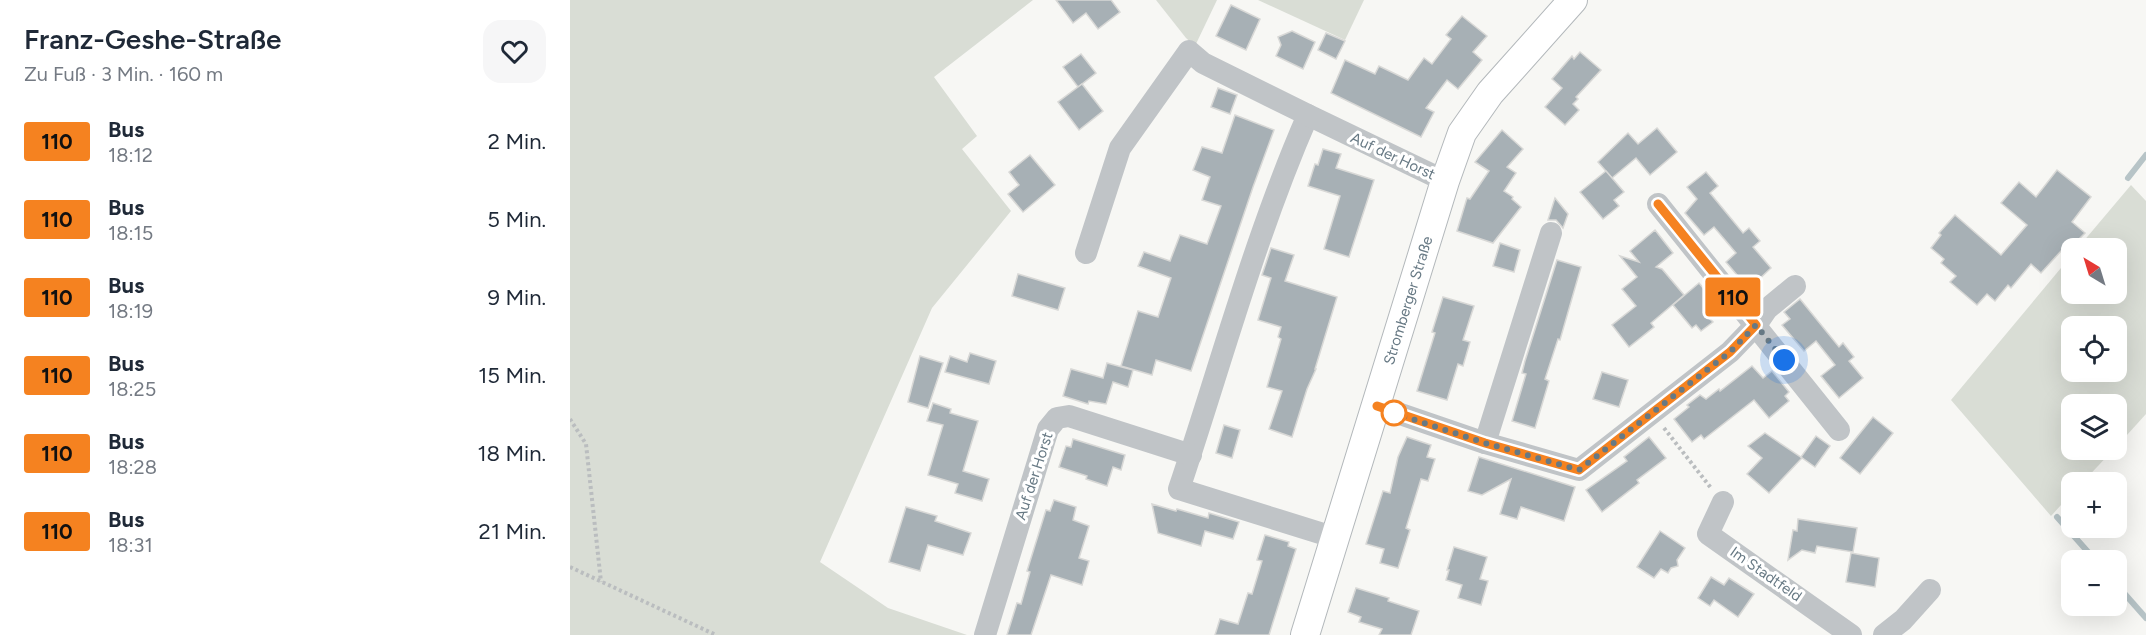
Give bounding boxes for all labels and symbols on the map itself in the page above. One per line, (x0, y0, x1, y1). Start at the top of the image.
street label: Auf der Horst (1348, 129, 1438, 184)
street label: Stromberger Straße (1380, 234, 1436, 367)
north arrow (2061, 238, 2127, 304)
line badge: 110 (1698, 278, 1768, 316)
your location (1769, 345, 1799, 375)
unlabelled marker (1381, 400, 1407, 426)
street label: Auf der Horst (1011, 430, 1057, 522)
street label: Im Stadtfeld (1727, 543, 1805, 605)

